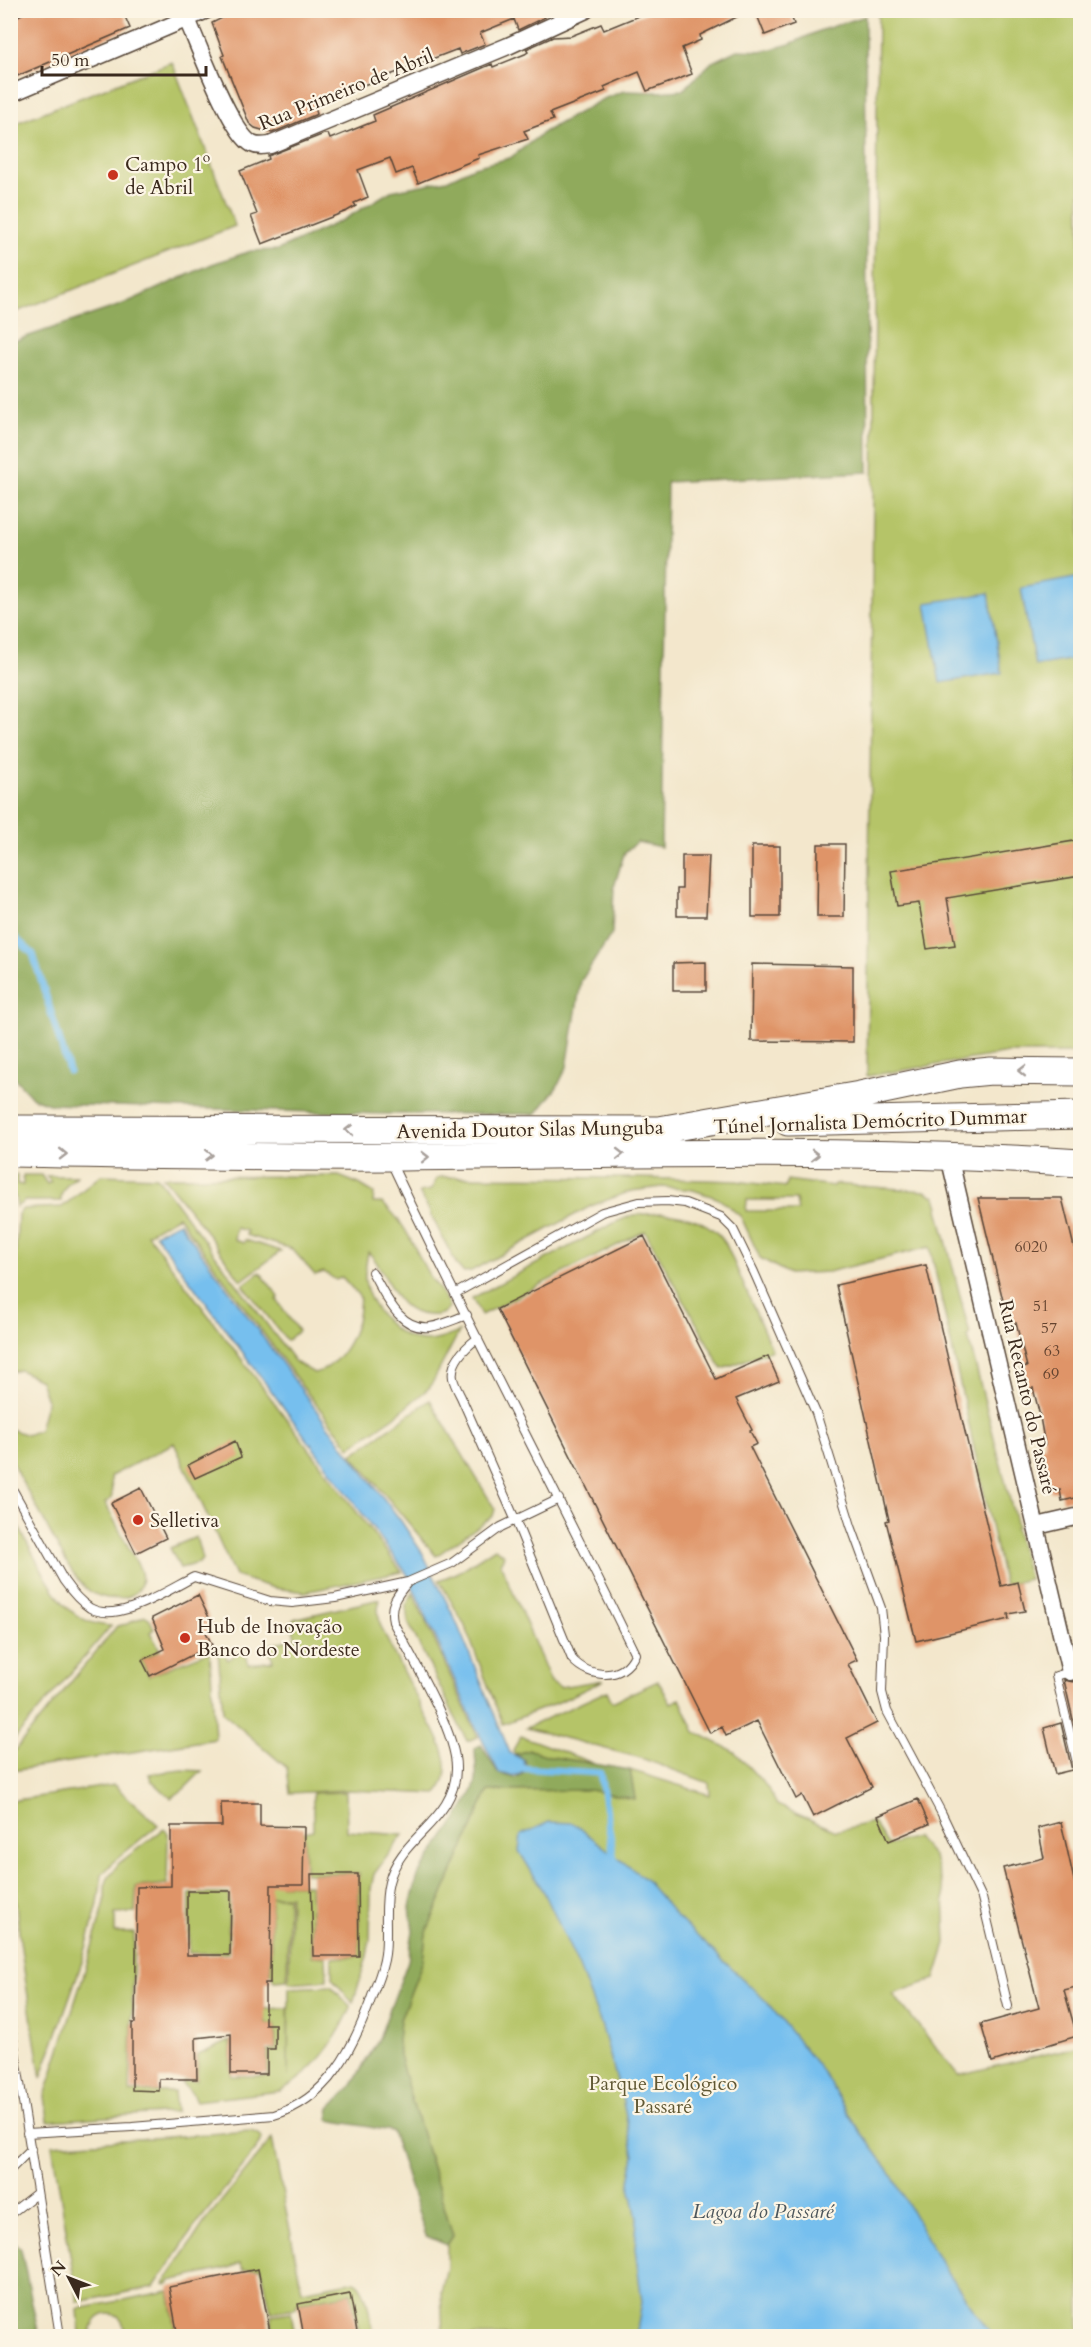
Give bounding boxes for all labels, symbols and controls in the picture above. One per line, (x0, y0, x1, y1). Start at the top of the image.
scale bar (42, 39, 206, 77)
street label: Rua Primeiro de Abril (255, 42, 438, 137)
text: 50 m (51, 48, 90, 73)
place label: Campo 1º de Abril (125, 151, 210, 201)
marker: Campo 1º de Abril (106, 168, 120, 182)
one-way arrow (1018, 1065, 1027, 1077)
street label: Túnel Jornalista Demócrito Dummar (713, 1103, 1028, 1140)
street label: Avenida Doutor Silas Munguba (396, 1114, 664, 1145)
one-way arrow (344, 1124, 353, 1136)
one-way arrow (58, 1148, 67, 1160)
one-way arrow (616, 1148, 625, 1160)
one-way arrow (811, 1148, 820, 1161)
one-way arrow (205, 1149, 214, 1161)
one-way arrow (421, 1150, 430, 1163)
house number: 6020 (1015, 1236, 1047, 1258)
house number: 51 (1033, 1295, 1049, 1317)
street label: Rua Recanto do Passaré (992, 1297, 1063, 1497)
house number: 57 (1041, 1317, 1057, 1339)
house number: 63 (1044, 1340, 1060, 1362)
house number: 69 (1043, 1363, 1059, 1385)
place label: Selletiva (150, 1507, 219, 1534)
marker: Selletiva (131, 1513, 145, 1527)
place label: Hub de Inovação Banco do Nordeste (197, 1613, 360, 1663)
marker: Hub de Inovação Banco do Nordeste (178, 1631, 192, 1645)
park label: Parque Ecológico Passaré (589, 2070, 738, 2120)
water label: Lagoa do Passaré (692, 2197, 836, 2226)
north arrow (39, 2248, 99, 2308)
text: N (46, 2256, 71, 2281)

